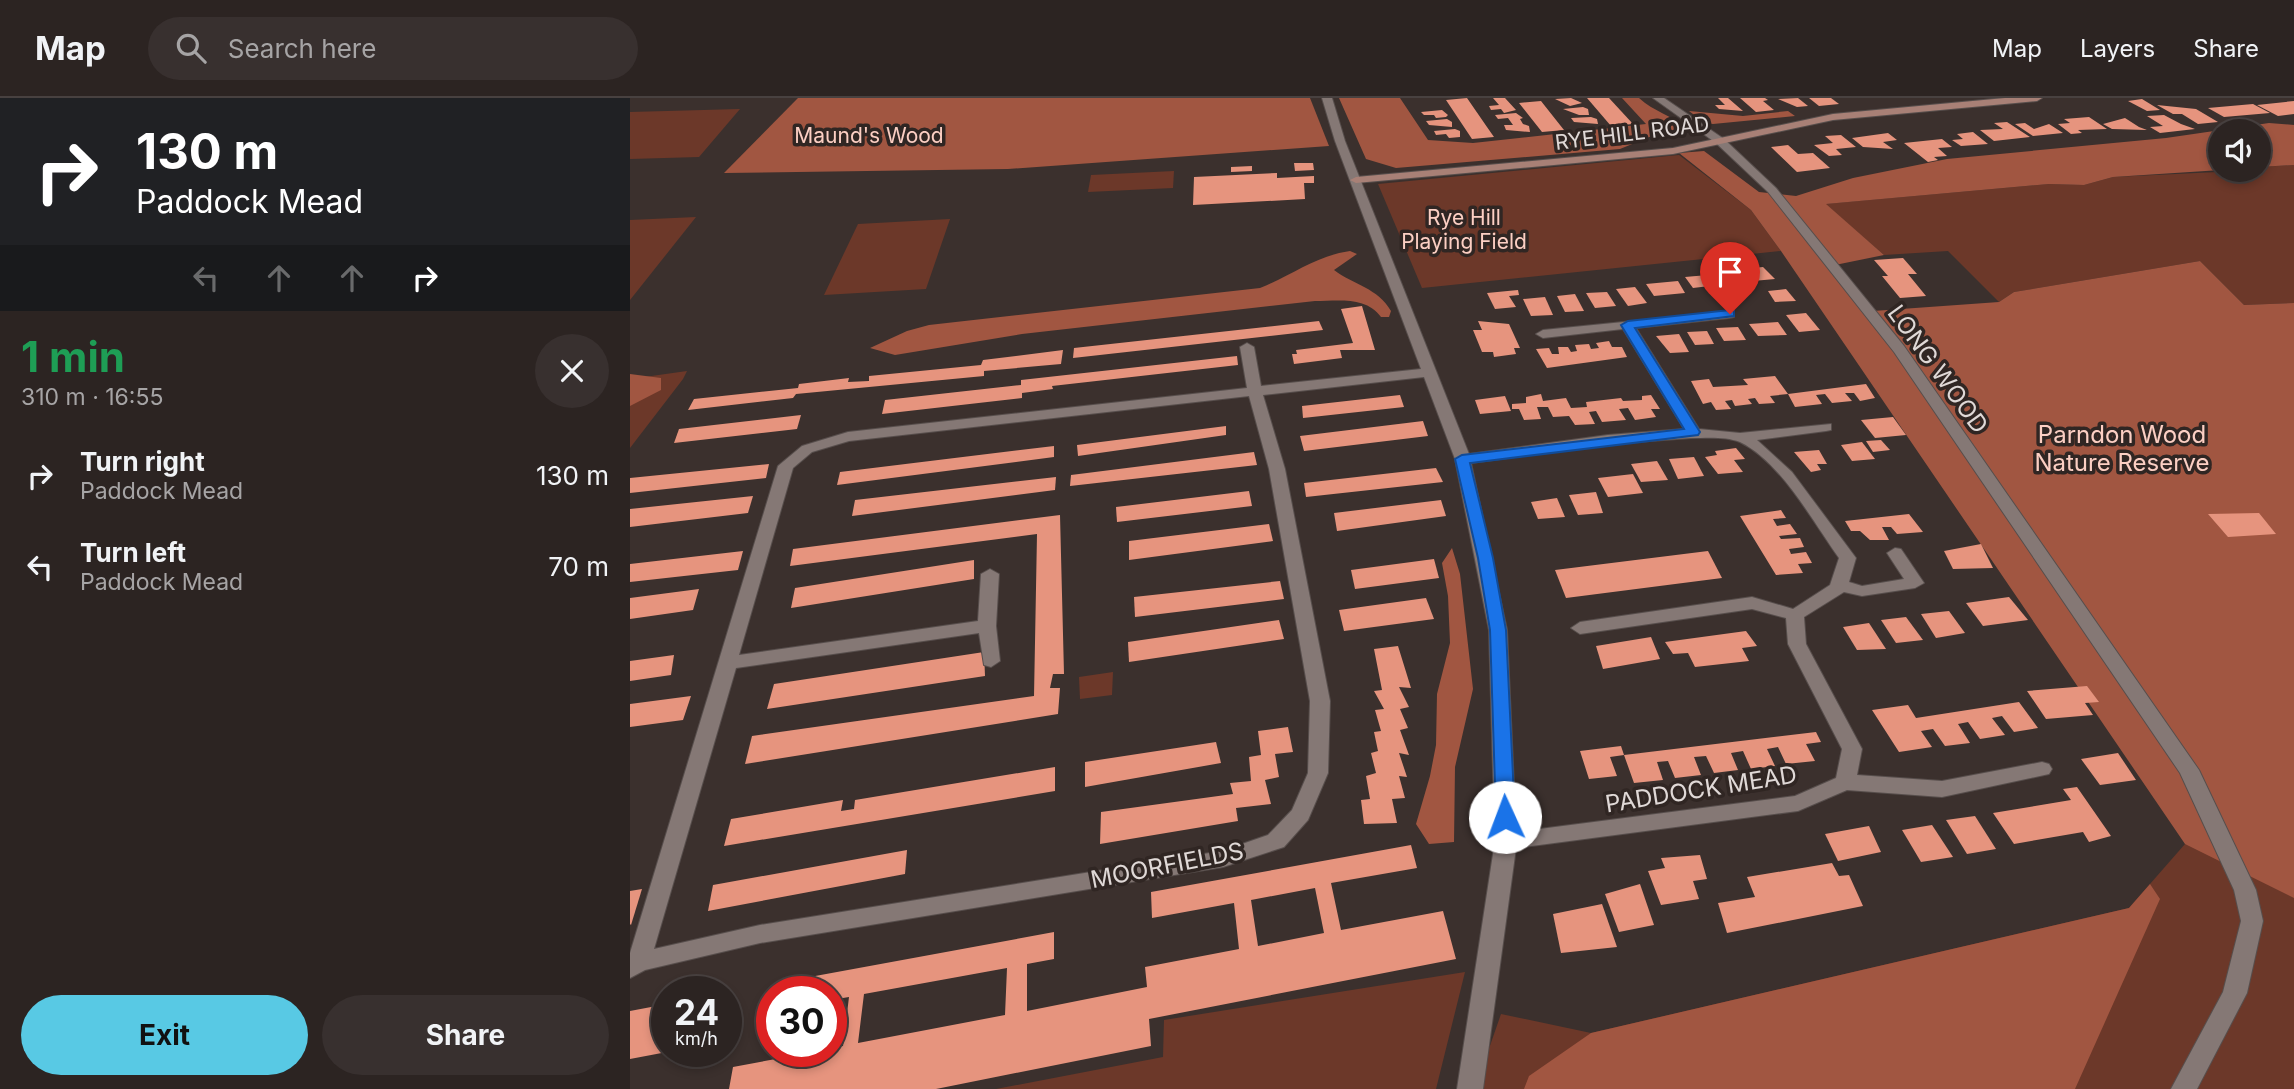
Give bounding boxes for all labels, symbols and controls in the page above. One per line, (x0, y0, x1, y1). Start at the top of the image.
search box (148, 17, 638, 80)
text: Map (35, 28, 106, 68)
icon: search (172, 29, 210, 67)
text: Search here (228, 33, 376, 64)
text: Map (1992, 34, 2042, 63)
text: Layers (2080, 34, 2155, 63)
text: Share (2193, 34, 2259, 63)
street label: RYE HILL ROAD (1553, 111, 1711, 155)
map controls (2208, 119, 2271, 182)
button: sound (2208, 119, 2271, 182)
text: 130 m (136, 122, 278, 181)
park label: Maund's Wood (794, 123, 944, 148)
icon: right (21, 126, 112, 217)
text: Paddock Mead (136, 182, 363, 221)
park label: Rye Hill Playing Field (1401, 205, 1527, 254)
pin (1700, 242, 1760, 314)
icon: arrive (1711, 253, 1749, 291)
icon: left (187, 259, 225, 297)
icon: ahead (260, 259, 298, 297)
icon: ahead (333, 259, 371, 297)
icon: right (406, 259, 444, 297)
street label: LONG WOOD (1882, 299, 1994, 439)
text: 1 min (21, 331, 125, 382)
button: close (535, 334, 609, 408)
text: 310 m · 16:55 (21, 383, 163, 411)
park label: Parndon Wood Nature Reserve (2034, 420, 2210, 477)
text: Turn right (80, 446, 205, 477)
icon: right (21, 457, 59, 495)
text: 130 m (536, 460, 609, 491)
text: Paddock Mead (80, 477, 243, 505)
text: Turn left (80, 537, 186, 568)
icon: left (21, 548, 59, 586)
text: 70 m (548, 551, 609, 582)
text: Paddock Mead (80, 568, 243, 596)
street label: PADDOCK MEAD (1603, 760, 1799, 818)
position arrow (1468, 780, 1542, 854)
street label: MOORFIELDS (1088, 836, 1246, 894)
speed limit sign: 30 (756, 976, 847, 1067)
text: 24 (674, 991, 719, 1033)
button: Exit (21, 995, 308, 1075)
button: Share (322, 995, 609, 1075)
text: km/h (675, 1028, 718, 1049)

